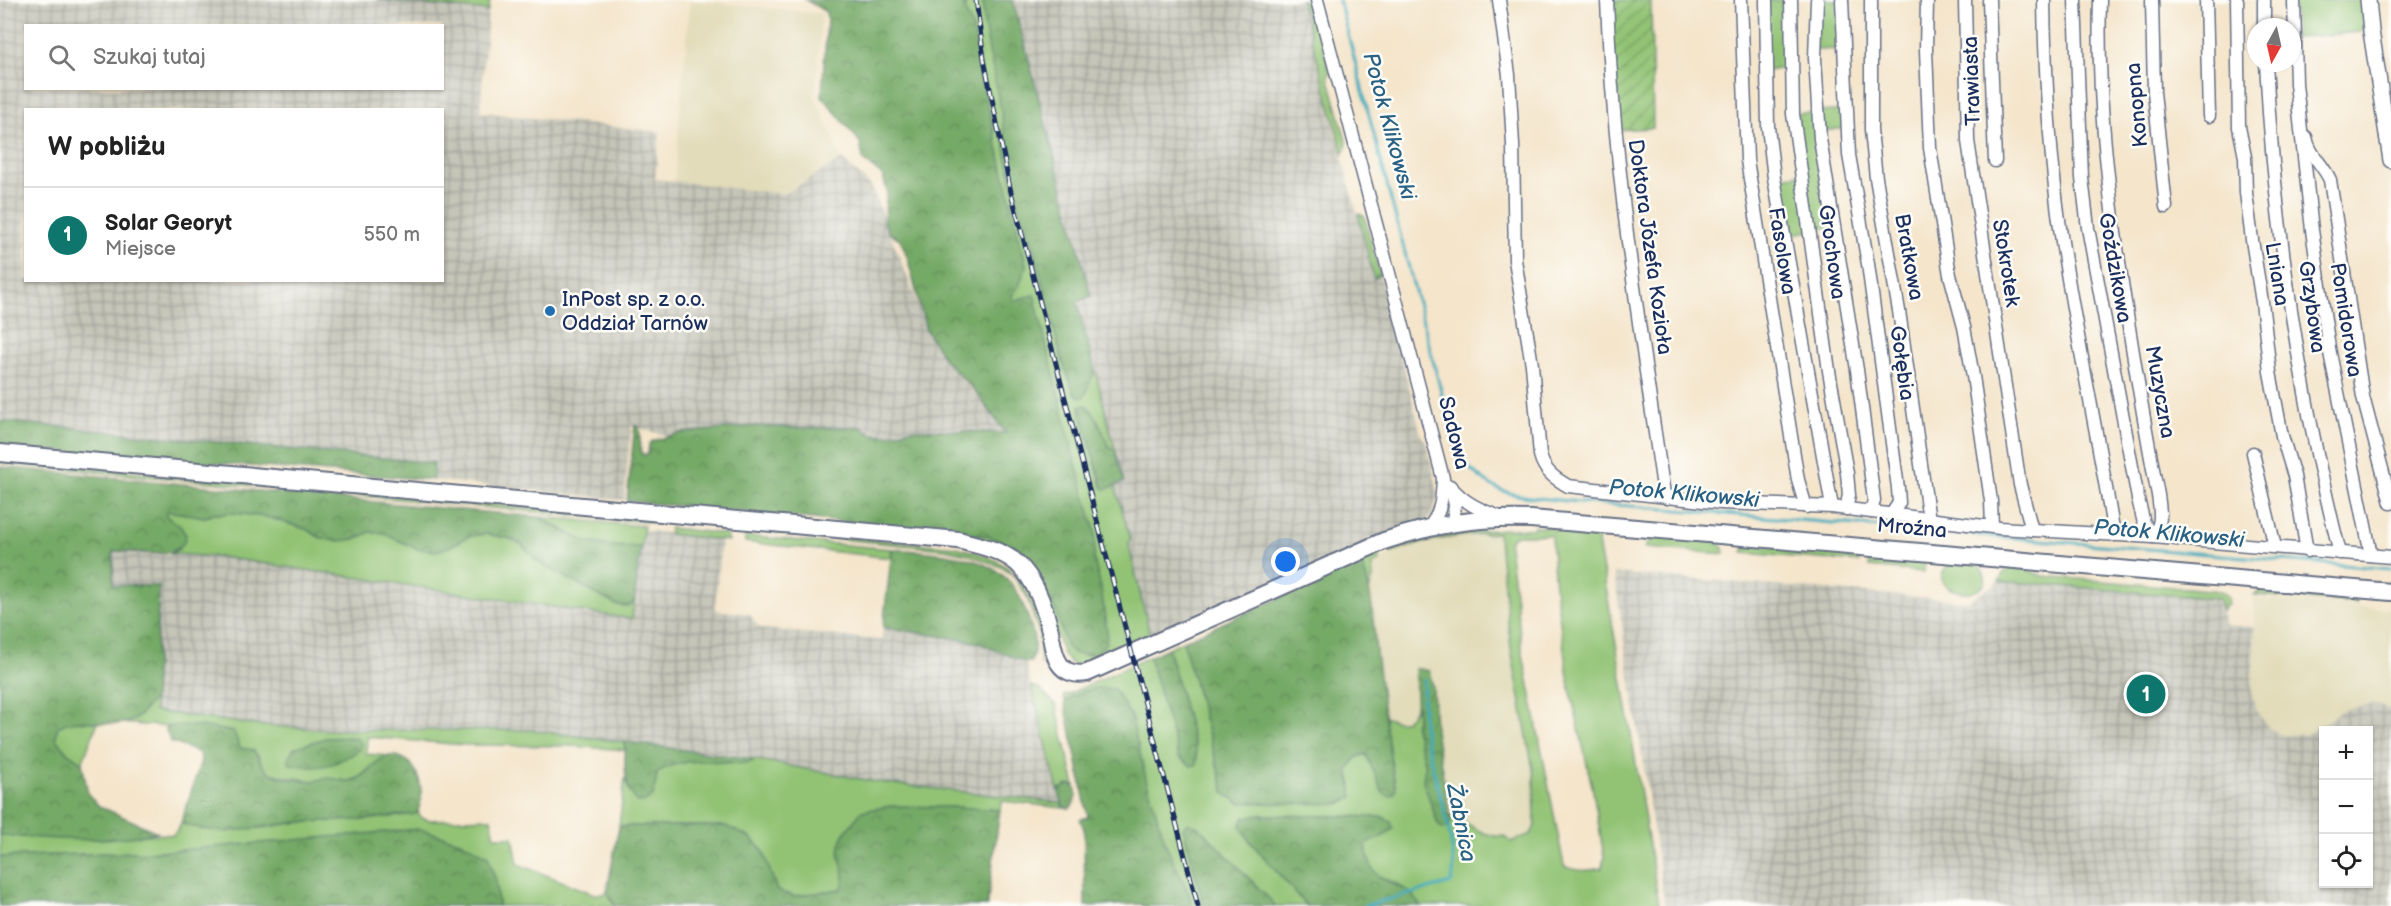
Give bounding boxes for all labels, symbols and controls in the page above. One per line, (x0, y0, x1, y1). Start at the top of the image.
north arrow (2247, 18, 2301, 72)
search box (24, 24, 444, 90)
street label: Trawiasta (1958, 36, 1986, 126)
icon: search (45, 41, 78, 74)
text: Szukaj tutaj (93, 44, 206, 71)
water label: Potok Klikowski (1356, 50, 1422, 204)
street label: Konopna (2121, 62, 2153, 148)
text: W pobliżu (48, 132, 166, 163)
street label: Doktora Józefa Kozioła (1623, 138, 1677, 356)
street label: Grochowa (1813, 203, 1851, 301)
street label: Fasolowa (1763, 205, 1801, 297)
text: Solar Georyt (105, 210, 232, 237)
street label: Goździkowa (2093, 211, 2137, 325)
street label: Bratkowa (1889, 212, 1929, 302)
street label: Stokrotek (1987, 218, 2025, 309)
text: 1 (63, 223, 72, 247)
text: 550 m (363, 223, 420, 247)
text: Miejsce (105, 237, 176, 261)
street label: Lniana (2260, 240, 2294, 308)
street label: Grzybowa (2293, 259, 2331, 355)
street label: Pomidorowa (2325, 261, 2367, 379)
place label: InPost sp. z o.o. Oddział Tarnów (562, 287, 708, 336)
marker: InPost sp. z o.o. Oddział Tarnów (543, 304, 557, 318)
street label: Gołębia (1884, 324, 1920, 402)
street label: Muzyczna (2140, 344, 2180, 440)
street label: Sadowa (1433, 394, 1475, 472)
water label: Potok Klikowski (1608, 474, 1762, 514)
street label: Mroźna (1876, 512, 1948, 544)
water label: Potok Klikowski (2093, 514, 2247, 554)
your location (1271, 547, 1300, 576)
pin: 1 (2126, 672, 2166, 716)
map controls (2319, 726, 2373, 888)
button: + (2319, 726, 2373, 780)
button: − (2319, 780, 2373, 834)
water label: Żabnica (1440, 781, 1482, 864)
button: locate (2319, 834, 2373, 888)

